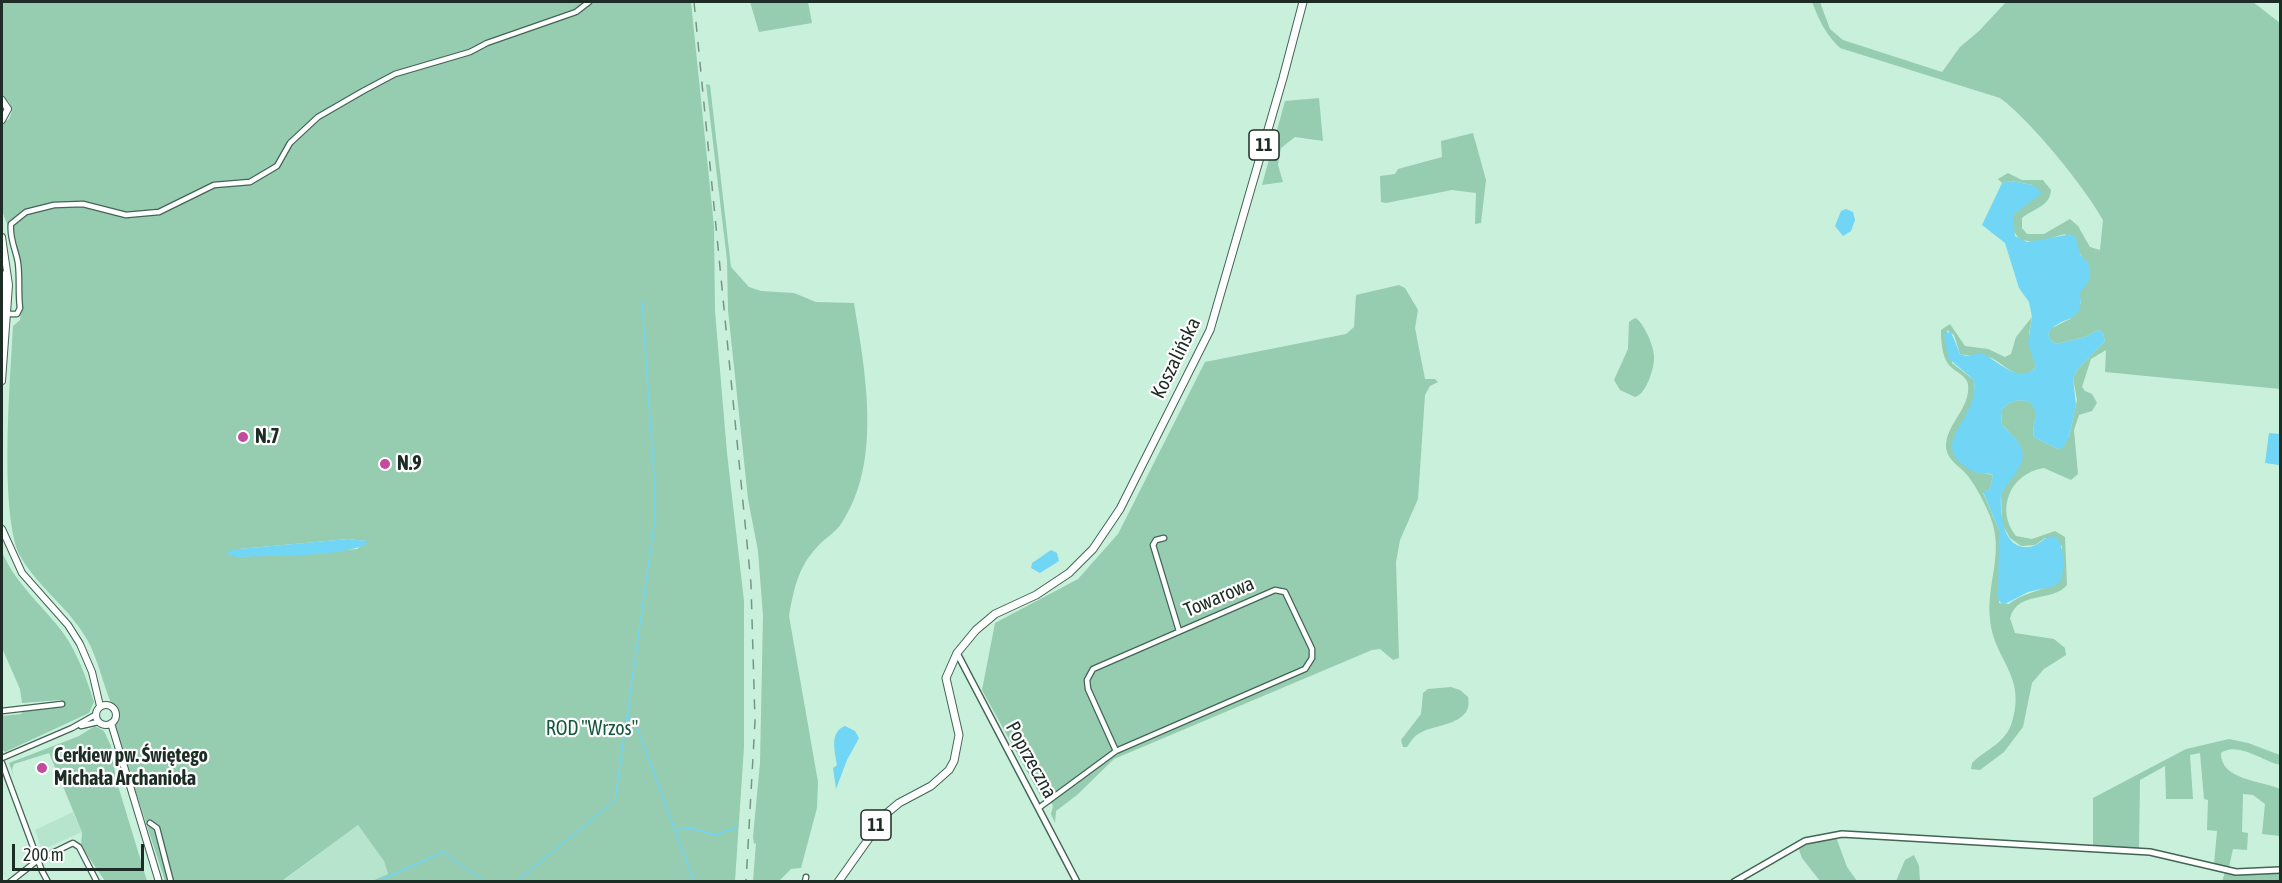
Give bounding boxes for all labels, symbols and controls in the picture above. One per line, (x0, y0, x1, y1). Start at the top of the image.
road number: 11 (1249, 130, 1279, 160)
street label: Koszalińska (1146, 314, 1206, 402)
place label: N.7 (255, 425, 280, 449)
marker: N.7 (236, 430, 250, 444)
place label: N.9 (397, 452, 422, 476)
marker: N.9 (378, 457, 392, 471)
street label: Towarowa (1180, 572, 1258, 622)
park label: ROD "Wrzos" (546, 717, 638, 741)
street label: Poprzeczna (1000, 717, 1062, 803)
place label: Cerkiew pw. Świętego Michała Archanioła (54, 744, 208, 791)
marker: Cerkiew pw. Świętego Michała Archanioła (35, 761, 49, 775)
road number: 11 (861, 810, 891, 840)
scale bar (15, 832, 147, 870)
text: 200 m (23, 844, 64, 865)

